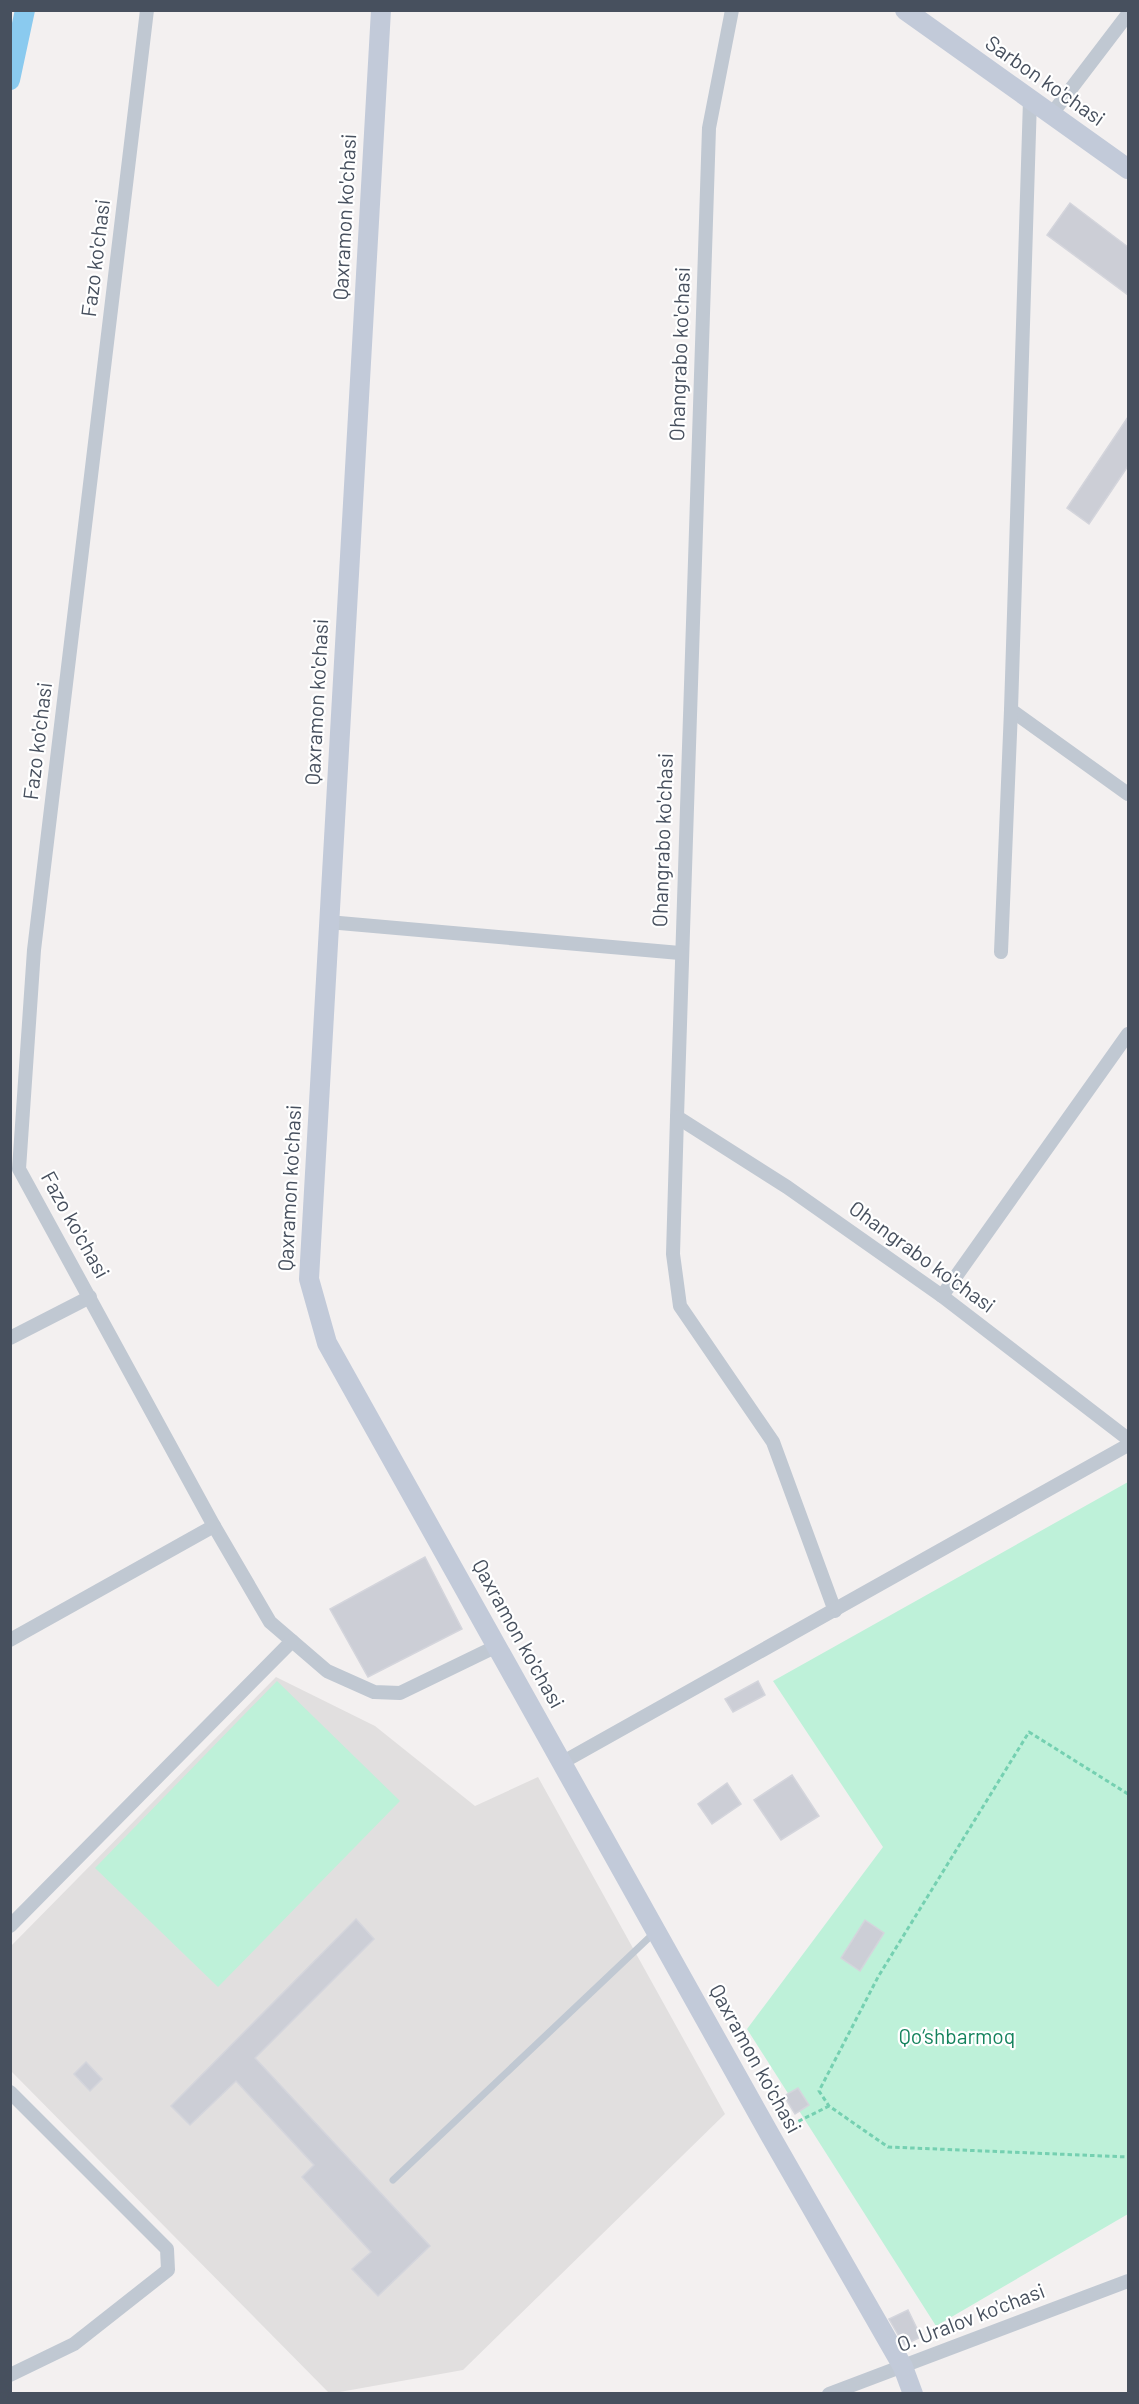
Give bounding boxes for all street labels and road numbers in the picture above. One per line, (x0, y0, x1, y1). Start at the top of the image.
street label: Sarbon ko'chasi (981, 29, 1111, 130)
street label: Qaxramon ko'chasi (327, 133, 360, 301)
street label: Fazo ko'chasi (75, 198, 114, 318)
street label: Ohangrabo ko'chasi (663, 266, 694, 442)
street label: Qaxramon ko'chasi (299, 618, 332, 786)
street label: Fazo ko'chasi (17, 681, 56, 801)
street label: Ohangrabo ko'chasi (646, 752, 677, 928)
street label: Qaxramon ko'chasi (272, 1104, 305, 1272)
street label: Fazo ko'chasi (37, 1166, 116, 1282)
street label: Ohangrabo ko'chasi (845, 1194, 1001, 1317)
street label: Qaxramon ko'chasi (468, 1554, 571, 1712)
street label: Qaxramon ko'chasi (705, 1979, 808, 2137)
street label: O. Uralov ko'chasi (893, 2277, 1048, 2356)

